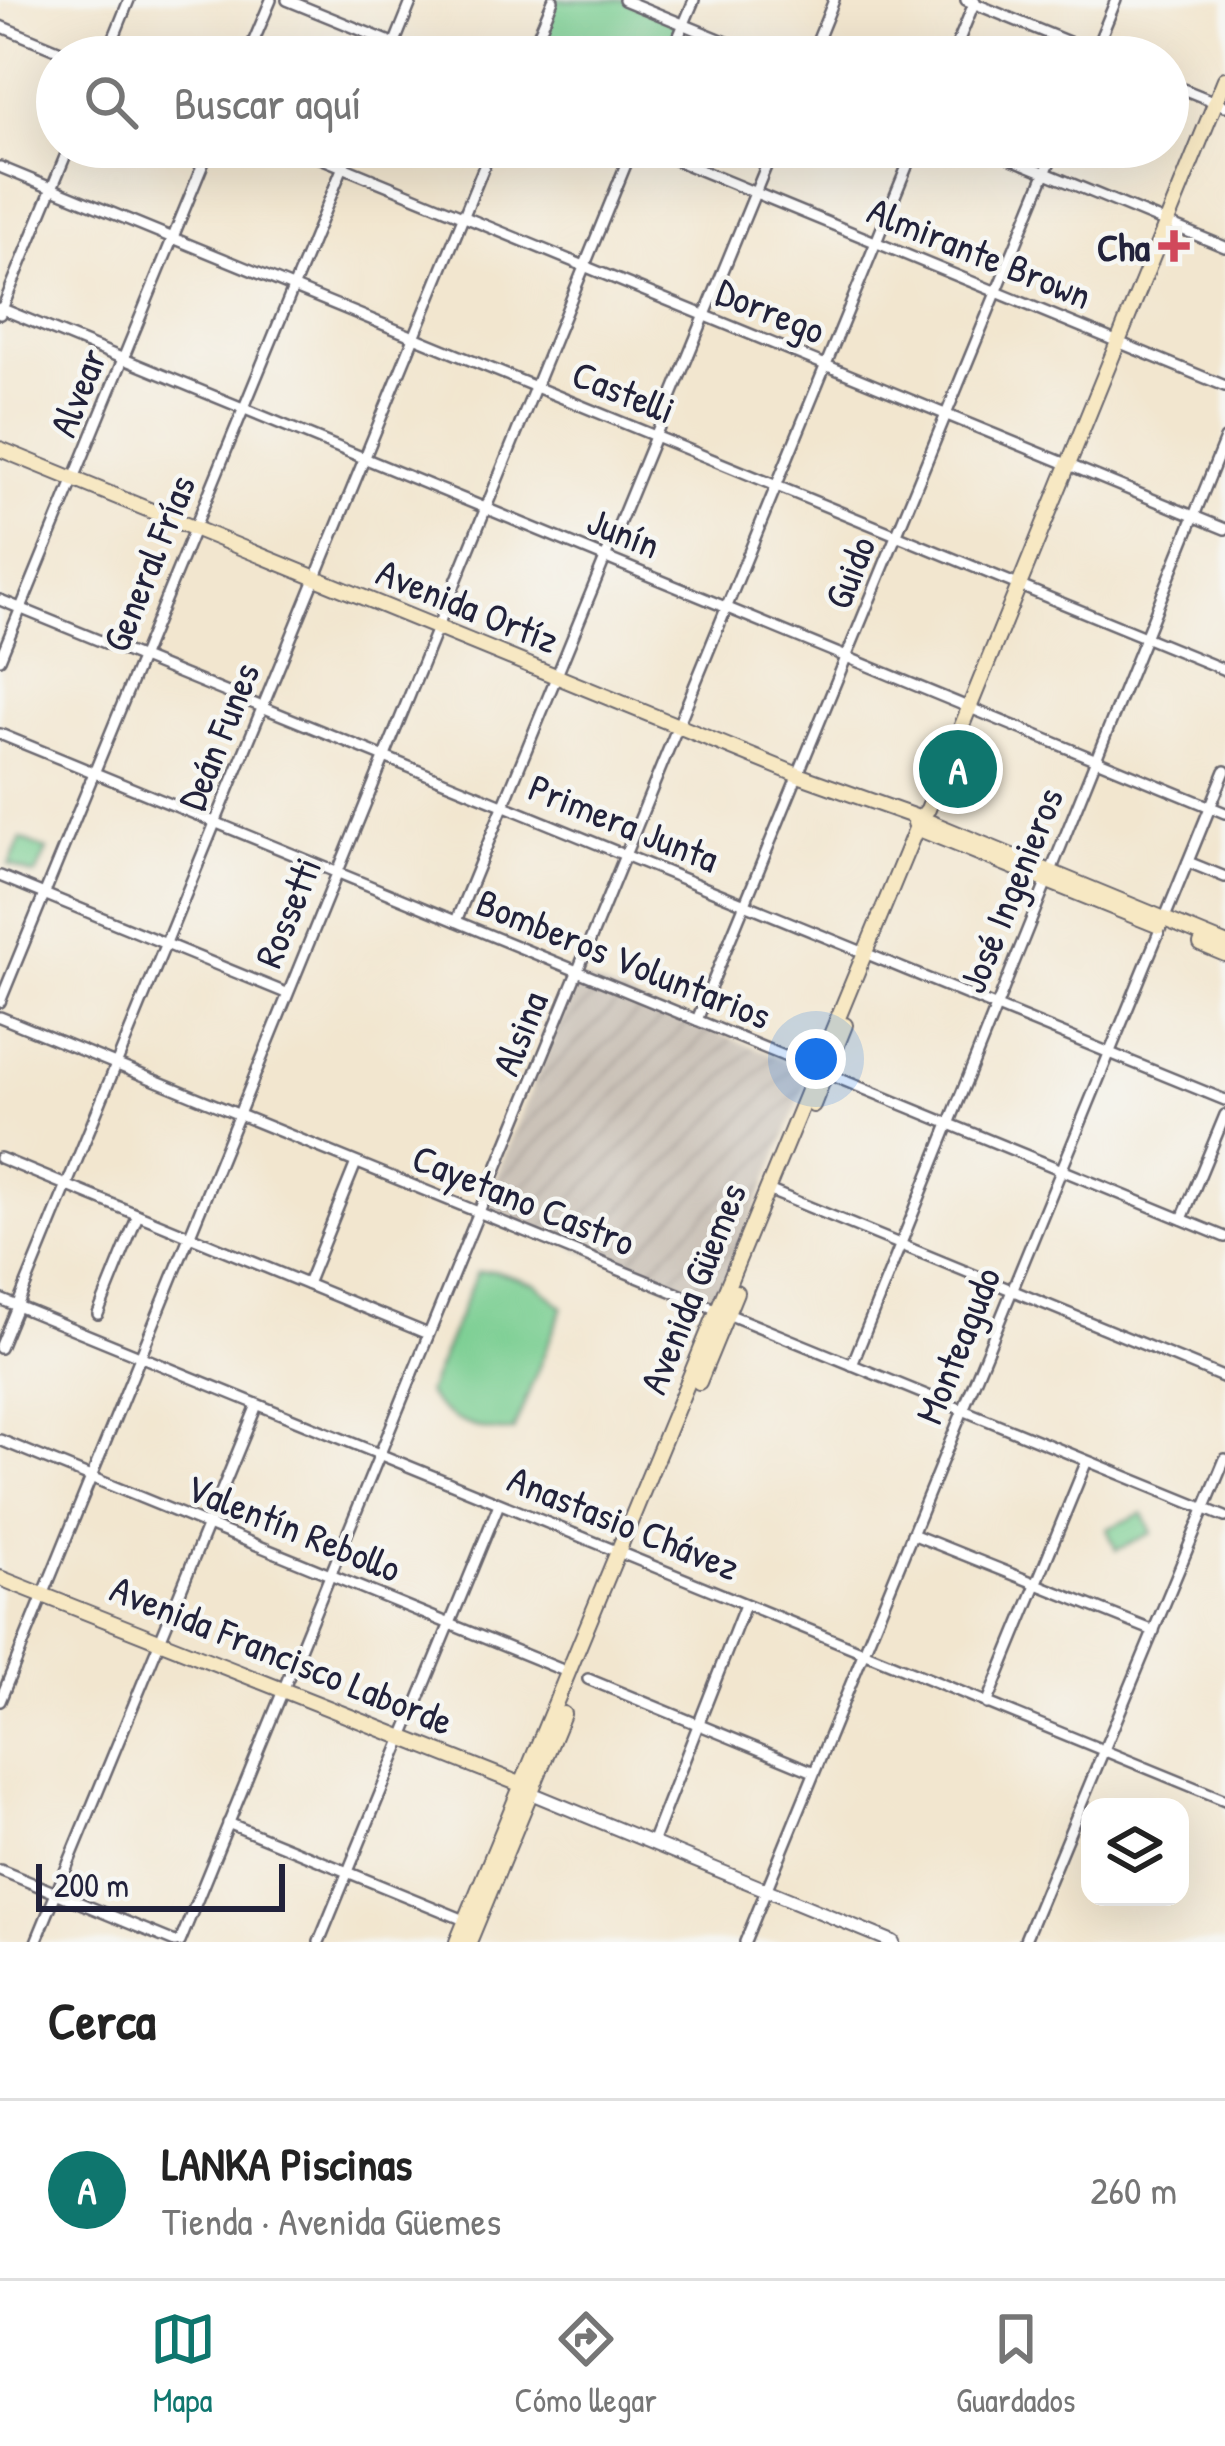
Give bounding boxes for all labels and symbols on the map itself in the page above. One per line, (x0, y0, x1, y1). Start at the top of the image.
street label: Almirante Brown (860, 183, 1100, 321)
place label: Cha (1097, 220, 1151, 273)
marker: Cha (1161, 233, 1187, 259)
street label: Dorrego (709, 264, 833, 356)
street label: Alvear (35, 340, 119, 444)
street label: Castelli (565, 347, 683, 435)
street label: General Frías (89, 467, 207, 659)
street label: Junín (580, 494, 668, 570)
street label: Guido (811, 528, 887, 616)
street label: Avenida Ortíz (369, 545, 567, 665)
street label: Deán Funes (165, 655, 271, 817)
pin: A (919, 724, 997, 814)
street label: Primera Junta (521, 760, 727, 884)
street label: José Ingenieros (945, 779, 1075, 1001)
street label: Rossetti (241, 849, 333, 975)
street label: Bomberos Voluntarios (469, 875, 779, 1041)
street label: Alsina (478, 983, 560, 1083)
your location (786, 1029, 846, 1089)
street label: Cayetano Castro (405, 1130, 643, 1268)
street label: Avenida Güemes (626, 1175, 758, 1401)
street label: Monteagudo (902, 1259, 1012, 1431)
street label: Anastasio Chávez (501, 1452, 747, 1592)
street label: Valentín Rebollo (179, 1460, 409, 1594)
street label: Avenida Francisco Laborde (103, 1561, 461, 1747)
scale bar (36, 1858, 285, 1911)

